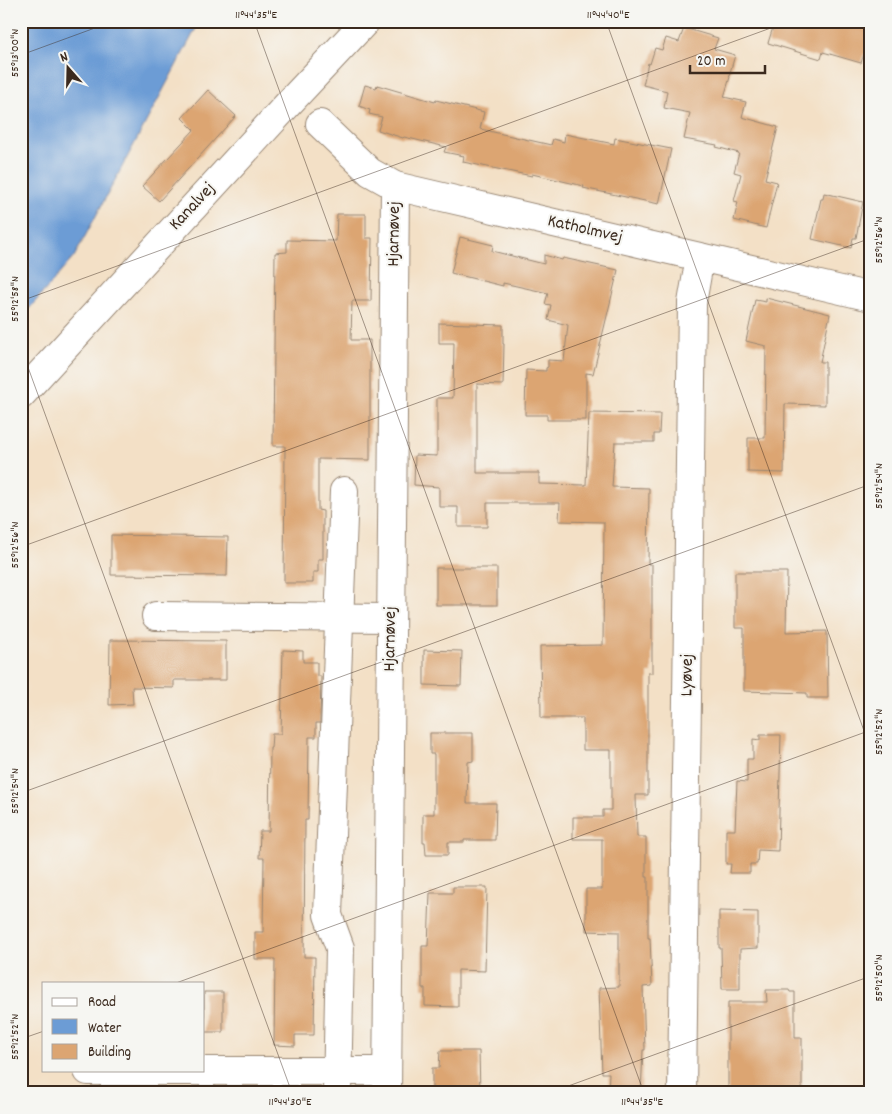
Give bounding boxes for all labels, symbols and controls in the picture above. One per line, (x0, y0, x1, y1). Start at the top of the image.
text: 11°44'35"E (235, 7, 278, 24)
text: 11°44'40"E (587, 7, 630, 24)
text: 55°13'00"N (7, 29, 24, 77)
north arrow (42, 42, 92, 92)
scale bar (690, 42, 764, 74)
text: N (58, 47, 71, 68)
text: 20 m (697, 51, 725, 73)
street label: Kanalvej (164, 177, 222, 237)
street label: Hjarnøvej (382, 201, 408, 267)
street label: Katholmvej (545, 209, 625, 251)
text: 55°12'56"N (871, 217, 888, 263)
text: 55°12'58"N (7, 276, 24, 322)
text: 55°12'54"N (871, 463, 888, 509)
text: 55°12'56"N (7, 522, 24, 568)
street label: Hjarnøvej (378, 606, 404, 672)
street label: Lyøvej (675, 653, 701, 697)
text: 55°12'52"N (871, 709, 888, 755)
text: 55°12'54"N (7, 768, 24, 814)
text: 55°12'50"N (871, 954, 888, 1002)
legend (42, 982, 205, 1072)
text: Road (88, 992, 116, 1014)
text: 55°12'52"N (7, 1014, 24, 1060)
text: Water (88, 1018, 122, 1040)
text: Building (88, 1042, 131, 1064)
text: 11°44'30"E (268, 1094, 312, 1111)
text: 11°44'35"E (621, 1094, 664, 1111)

